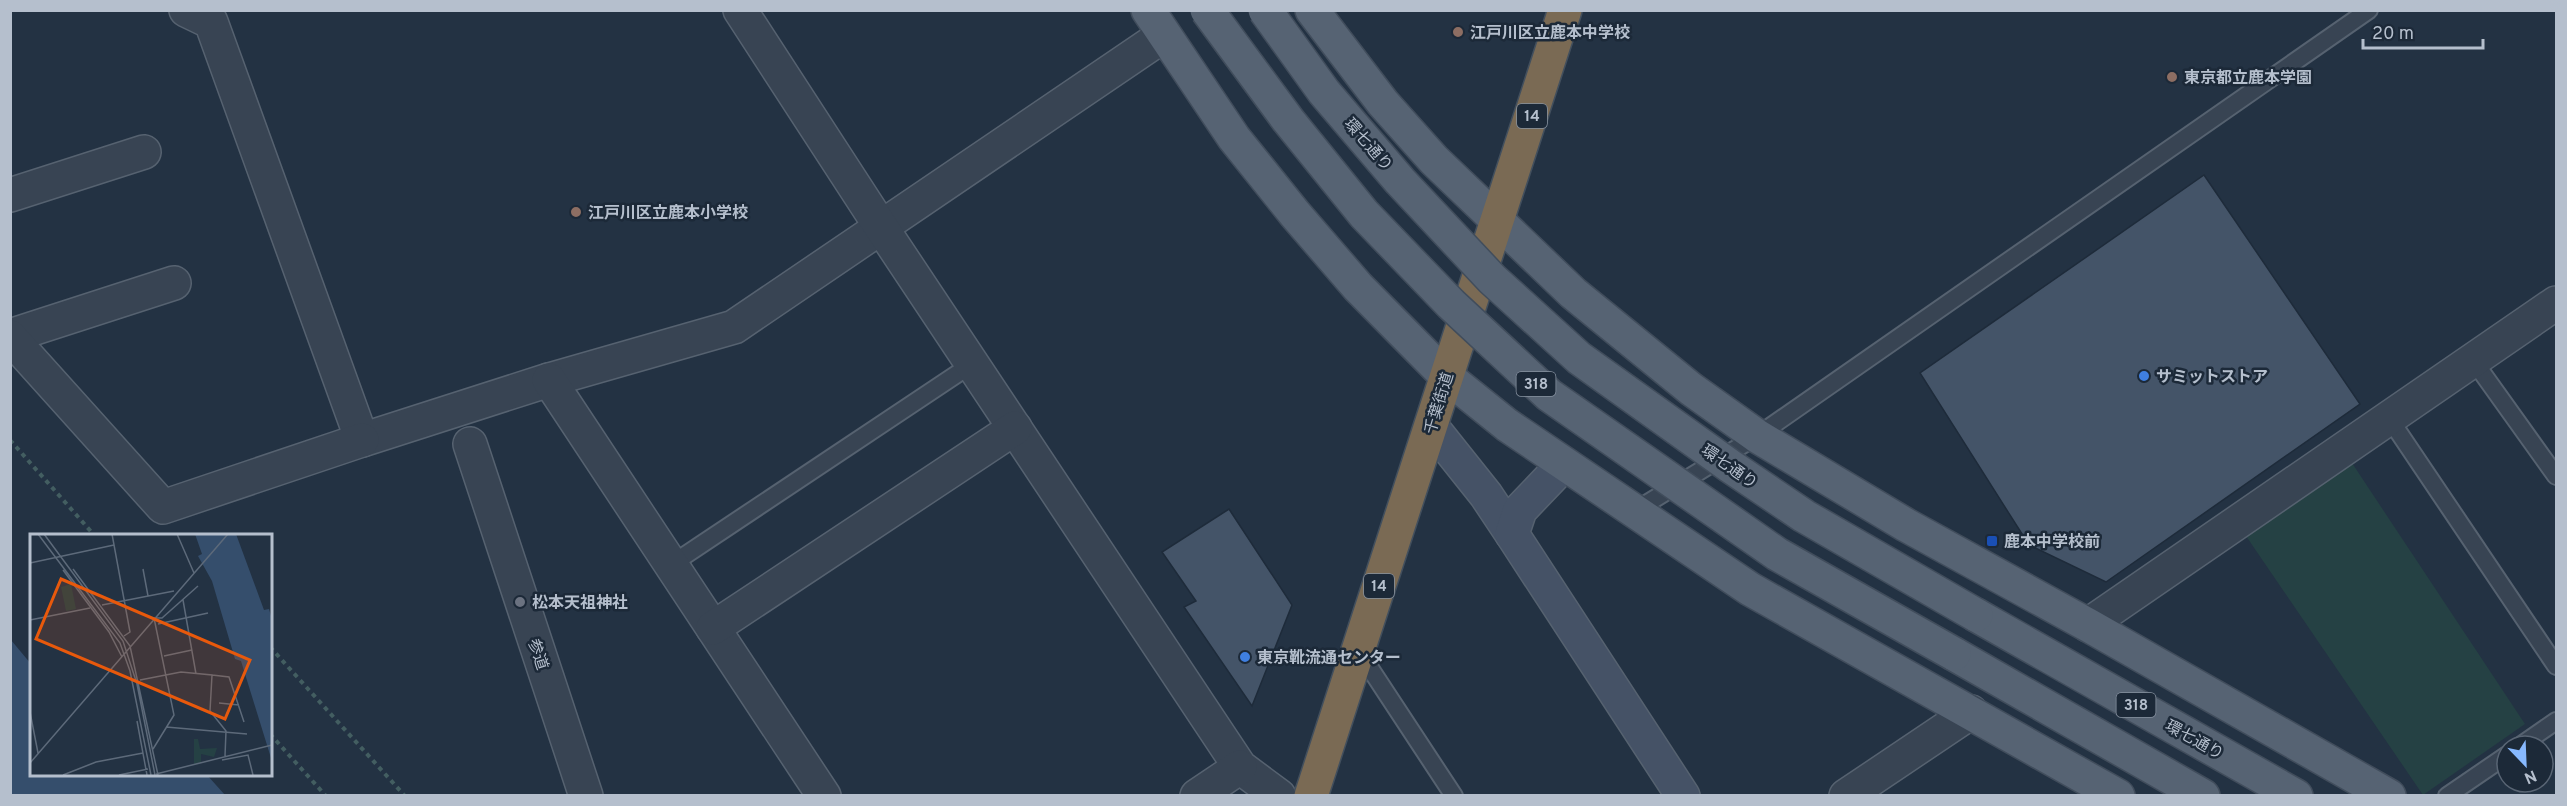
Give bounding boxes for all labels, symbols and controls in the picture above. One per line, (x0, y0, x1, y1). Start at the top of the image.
scale bar (2363, 12, 2483, 50)
text: 20 m (2372, 23, 2414, 46)
place label: 江戸川区立鹿本中学校 (1470, 24, 1630, 44)
marker: 江戸川区立鹿本中学校 (1451, 25, 1465, 39)
place label: 東京都立鹿本学園 (2184, 69, 2312, 89)
marker: 東京都立鹿本学園 (2165, 70, 2179, 84)
road number: 14 (1517, 104, 1547, 128)
street label: 環七通り (1339, 115, 1396, 176)
place label: 江戸川区立鹿本小学校 (588, 204, 748, 224)
marker: 江戸川区立鹿本小学校 (569, 205, 583, 219)
place label: サミットストア (2156, 368, 2268, 388)
marker: サミットストア (2137, 369, 2151, 383)
street label: 千葉街道 (1421, 370, 1459, 437)
road number: 318 (1516, 372, 1556, 396)
street label: 環七通り (1697, 441, 1761, 494)
place label: 鹿本中学校前 (2004, 533, 2100, 553)
inset map (30, 534, 272, 776)
marker: 鹿本中学校前 (1985, 534, 1999, 548)
road number: 14 (1364, 574, 1394, 598)
place label: 松本天祖神社 (532, 593, 628, 614)
marker: 松本天祖神社 (513, 595, 527, 609)
street label: 参道 (523, 636, 552, 673)
place label: 東京靴流通センター (1257, 649, 1401, 669)
marker: 東京靴流通センター (1238, 650, 1252, 664)
road number: 318 (2116, 693, 2156, 717)
street label: 環七通り (2161, 716, 2227, 765)
north arrow (2495, 734, 2555, 794)
text: N (2521, 765, 2539, 787)

